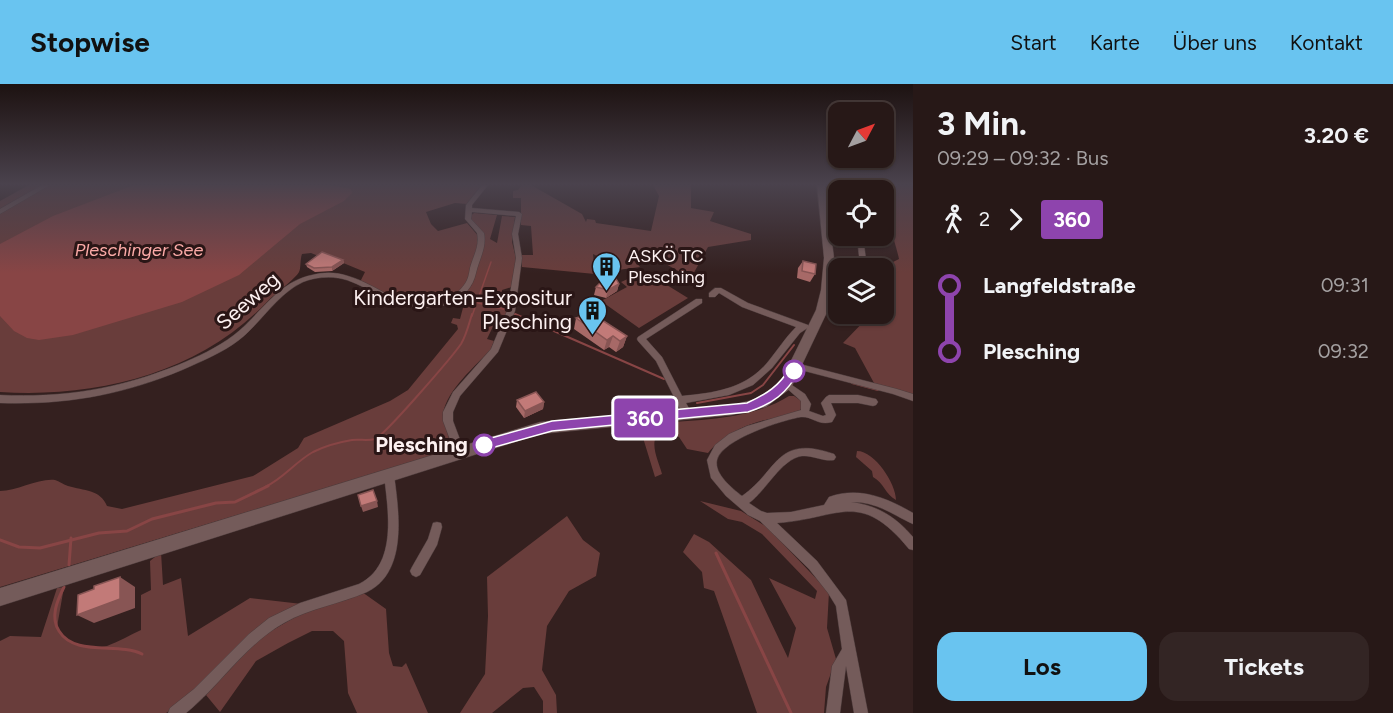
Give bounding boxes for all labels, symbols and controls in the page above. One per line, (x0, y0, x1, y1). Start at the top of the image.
text: Stopwise (30, 25, 150, 59)
text: Start (1010, 30, 1057, 55)
text: Karte (1090, 30, 1140, 55)
text: Über uns (1173, 30, 1257, 55)
text: Kontakt (1290, 30, 1363, 55)
north arrow (828, 102, 894, 168)
map controls (828, 102, 894, 324)
text: 3 Min. (937, 104, 1027, 143)
text: 3.20 € (1304, 122, 1369, 149)
text: 09:29 – 09:32 · Bus (937, 146, 1109, 170)
button: locate (828, 180, 894, 246)
icon: walk (937, 203, 970, 236)
icon: forward (999, 203, 1032, 236)
text: 2 (979, 207, 990, 231)
text: 360 (1053, 207, 1091, 232)
water label: Pleschinger See (75, 239, 203, 261)
place label: ASKÖ TC Plesching (628, 245, 705, 288)
building icon: ASKÖ TC Plesching (591, 250, 623, 292)
button: layers (828, 258, 894, 324)
street label: Seeweg (211, 266, 284, 335)
text: Langfeldstraße (983, 272, 1136, 299)
text: 09:31 (1321, 273, 1369, 297)
place label: Kindergarten-Expositur Plesching (353, 285, 572, 334)
building icon: Kindergarten-Expositur Plesching (577, 294, 609, 336)
text: Plesching (983, 338, 1080, 365)
text: 09:32 (1318, 339, 1369, 363)
unlabelled marker (783, 360, 805, 382)
line badge: 360 (610, 398, 680, 438)
text: 360 (626, 406, 664, 431)
place label: Plesching (375, 432, 468, 457)
marker: Plesching (473, 434, 495, 456)
button: Los (937, 632, 1147, 701)
button: Tickets (1159, 632, 1369, 701)

